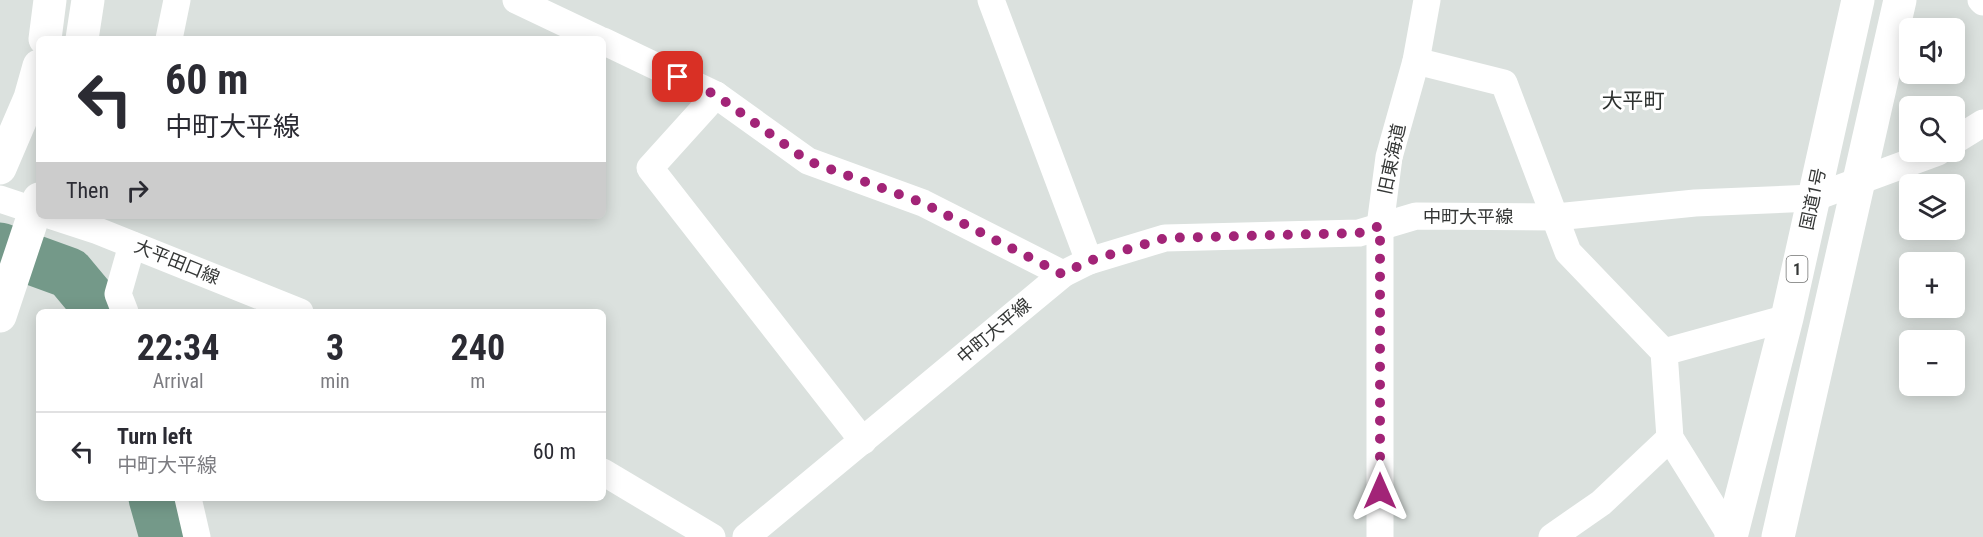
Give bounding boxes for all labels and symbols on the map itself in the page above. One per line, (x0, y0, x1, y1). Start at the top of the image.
pin (652, 51, 703, 102)
district label: 大平町 (1602, 89, 1665, 113)
street label: 旧東海道 (1374, 121, 1409, 196)
street label: 国道1号 (1796, 166, 1829, 232)
street label: 中町大平線 (1423, 206, 1513, 227)
street label: 大平田口線 (132, 235, 223, 288)
road number: 1 (1786, 256, 1808, 282)
street label: 中町大平線 (952, 294, 1035, 368)
position arrow (1348, 459, 1412, 523)

